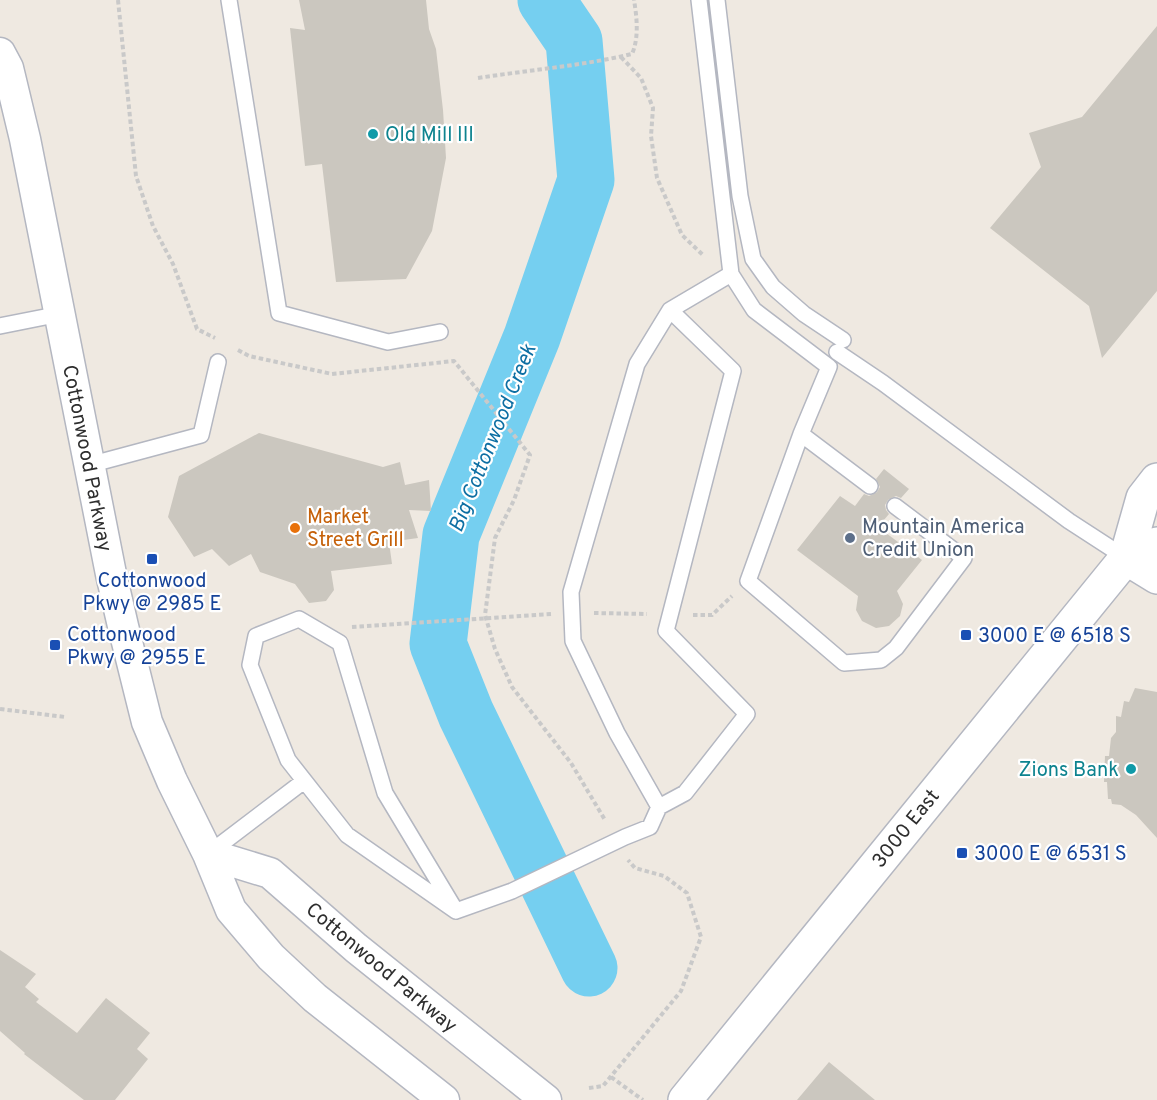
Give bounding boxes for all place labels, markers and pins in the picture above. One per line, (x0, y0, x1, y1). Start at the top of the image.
place label: Old Mill III (385, 123, 474, 149)
marker: Old Mill III (366, 127, 380, 141)
place label: Market Street Grill (307, 505, 404, 554)
place label: Mountain America Credit Union (862, 515, 1025, 564)
marker: Market Street Grill (288, 521, 302, 535)
marker: Mountain America Credit Union (843, 531, 857, 545)
marker: Cottonwood Pkwy @ 2985 E (145, 552, 159, 566)
place label: Cottonwood Pkwy @ 2985 E (83, 569, 221, 618)
place label: Cottonwood Pkwy @ 2955 E (67, 623, 206, 672)
place label: 3000 E @ 6518 S (978, 624, 1131, 650)
marker: 3000 E @ 6518 S (959, 628, 973, 642)
marker: Cottonwood Pkwy @ 2955 E (48, 638, 62, 652)
place label: Zions Bank (1019, 758, 1119, 784)
marker: Zions Bank (1124, 762, 1138, 776)
place label: 3000 E @ 6531 S (974, 842, 1127, 868)
marker: 3000 E @ 6531 S (955, 846, 969, 860)

